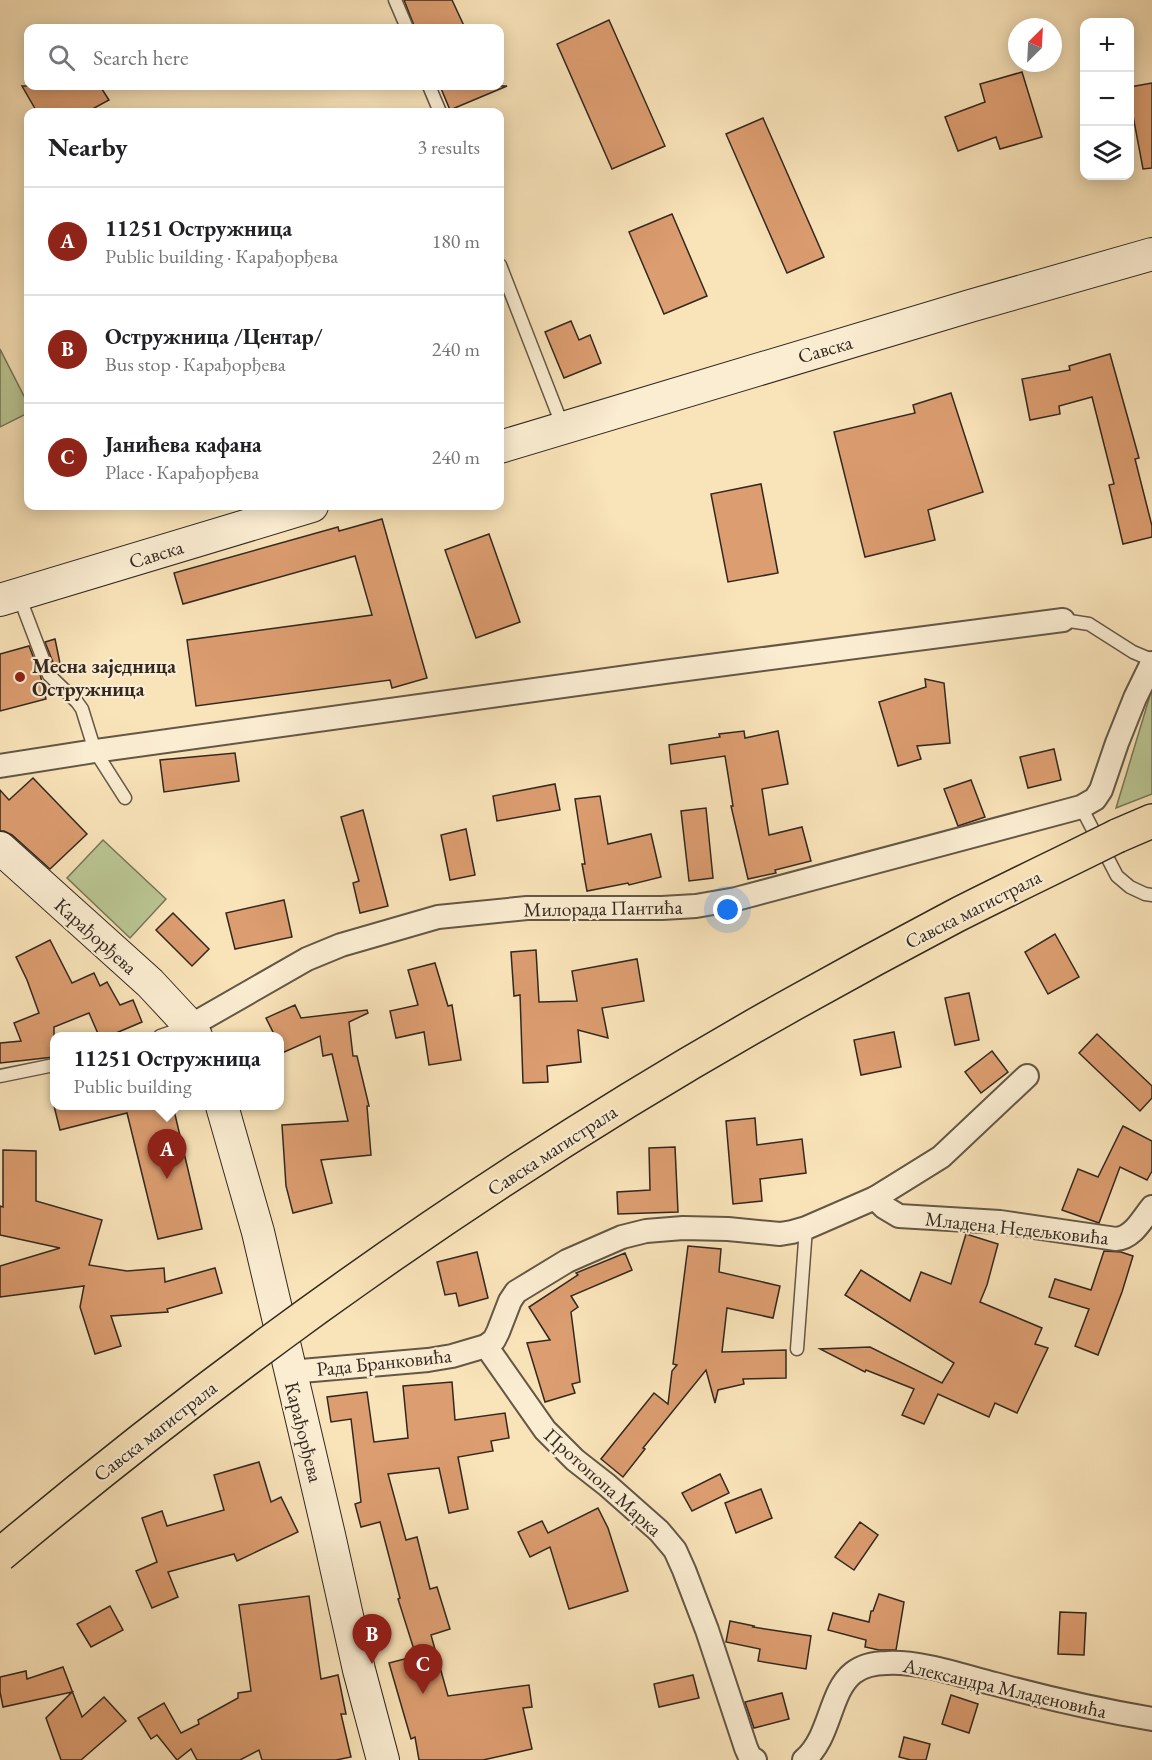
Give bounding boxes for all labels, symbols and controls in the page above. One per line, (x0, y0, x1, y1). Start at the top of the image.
north arrow (1008, 18, 1062, 72)
map controls (1080, 18, 1134, 180)
button: + (1080, 18, 1134, 72)
search box (24, 24, 504, 90)
icon: search (45, 41, 78, 74)
text: Search here (93, 43, 188, 72)
button: − (1080, 72, 1134, 126)
button: layers (1080, 126, 1134, 180)
text: Nearby (48, 130, 128, 164)
text: 3 results (417, 134, 480, 160)
text: 11251 Остружница (105, 214, 292, 243)
text: A (60, 228, 75, 254)
text: 180 m (432, 228, 480, 254)
text: Public building · Карађорђева (105, 243, 338, 269)
text: Остружница /Центар/ (105, 322, 323, 351)
street label: Савска (795, 329, 855, 369)
text: B (61, 336, 74, 362)
text: 240 m (432, 336, 480, 362)
text: Bus stop · Карађорђева (105, 351, 286, 377)
text: Јанићева кафана (105, 430, 262, 459)
text: C (60, 444, 75, 470)
text: 240 m (432, 444, 480, 470)
text: Place · Карађорђева (105, 459, 259, 485)
street label: Савска (126, 533, 186, 575)
place label: Месна заједница Остружница (32, 653, 176, 702)
marker: Месна заједница Остружница (13, 670, 27, 684)
street label: Савска магистрала (900, 863, 1046, 955)
street label: Карађорђева (49, 892, 143, 980)
street label: Милорада Пантића (523, 894, 683, 922)
your location (713, 895, 742, 924)
popup (50, 1032, 284, 1110)
text: 11251 Остружница (73, 1044, 261, 1073)
text: Public building (73, 1073, 192, 1099)
street label: Савска магистрала (482, 1098, 622, 1202)
pin: A (148, 1130, 186, 1179)
street label: Младена Недељковића (924, 1205, 1110, 1251)
street label: Рада Бранковића (315, 1342, 453, 1382)
street label: Савска магистрала (88, 1375, 222, 1487)
street label: Карађорђева (279, 1379, 329, 1485)
street label: Протопопа Марка (539, 1422, 668, 1542)
pin: B (352, 1614, 392, 1664)
pin: C (404, 1644, 442, 1694)
street label: Александра Младеновића (900, 1652, 1109, 1724)

